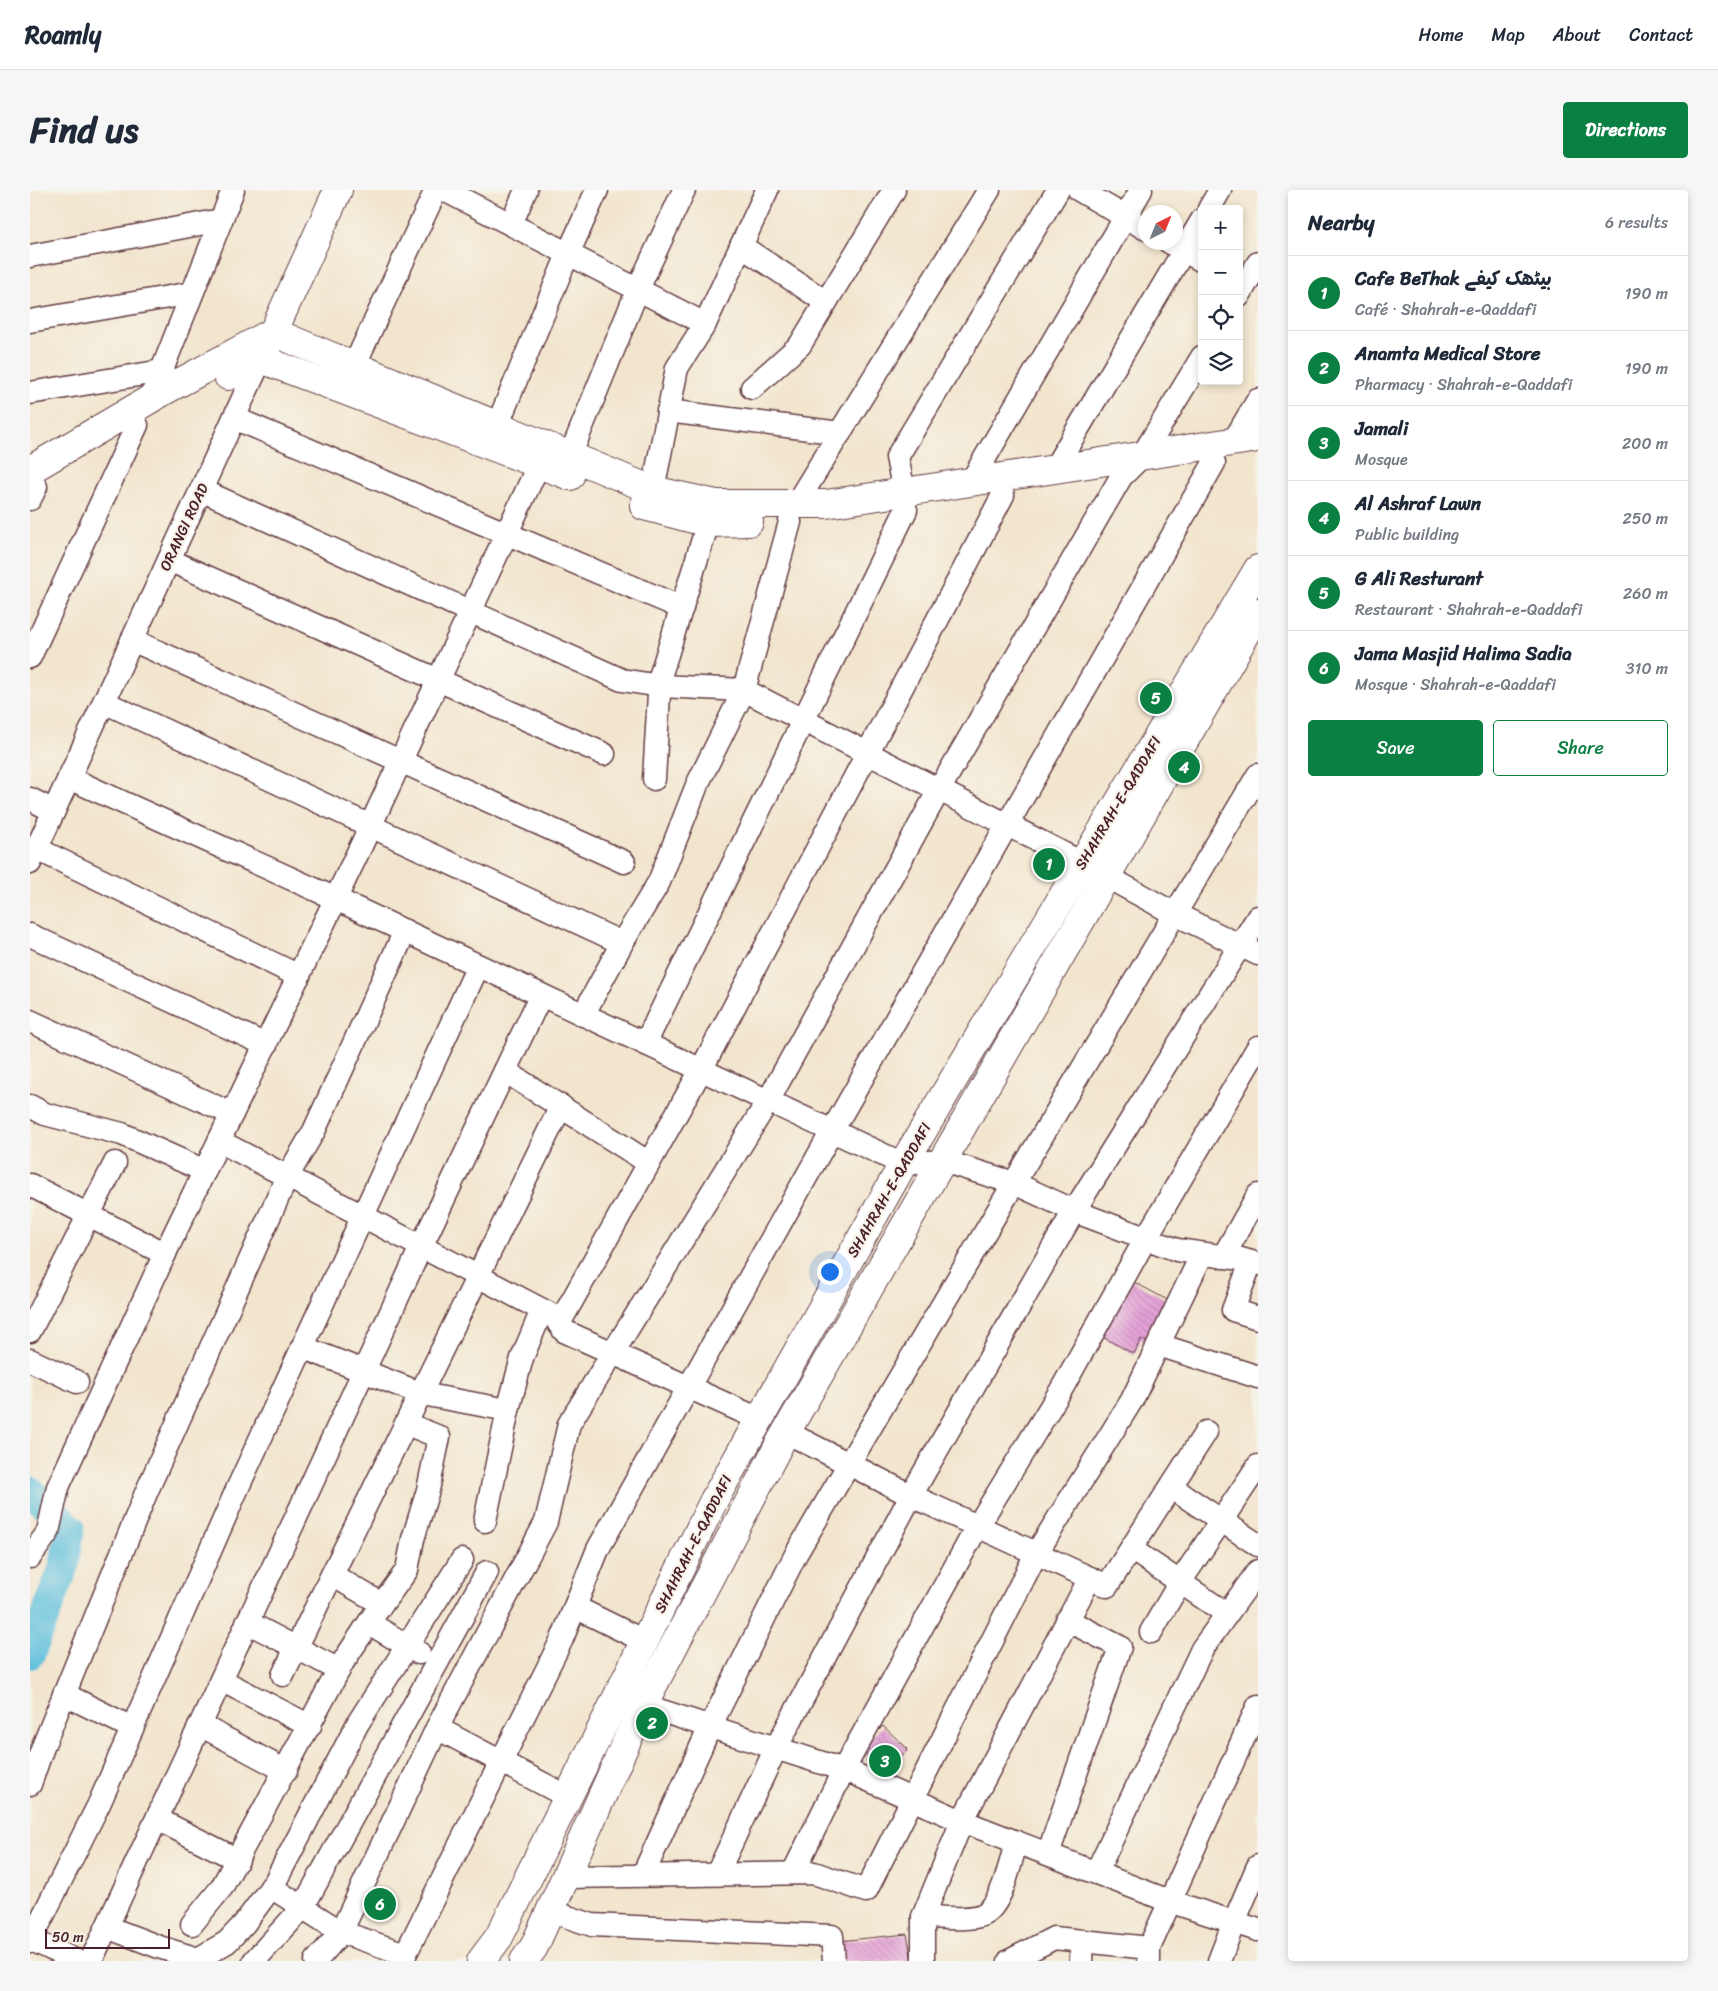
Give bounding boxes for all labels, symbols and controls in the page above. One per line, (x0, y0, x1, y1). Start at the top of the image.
text: Roamly (25, 14, 101, 56)
text: Home (1419, 19, 1464, 51)
text: Map (1492, 19, 1525, 51)
text: About (1553, 19, 1601, 51)
text: Contact (1629, 19, 1693, 51)
text: Find us (30, 99, 138, 161)
button: Directions (1563, 102, 1688, 158)
text: Nearby (1308, 204, 1374, 242)
north arrow (1138, 205, 1183, 250)
map controls (1198, 205, 1243, 385)
button: + (1198, 205, 1243, 250)
text: 6 results (1605, 208, 1668, 237)
button: − (1198, 250, 1243, 295)
text: Cafe BeThak بیٹھک کیفے (1355, 262, 1552, 295)
text: 1 (1321, 279, 1327, 308)
text: 190 m (1625, 279, 1668, 308)
button: locate (1198, 295, 1243, 340)
text: Café · Shahrah-e-Qaddafi (1355, 295, 1536, 324)
text: Anamta Medical Store (1355, 337, 1540, 370)
button: layers (1198, 340, 1243, 385)
text: 2 (1319, 354, 1329, 383)
text: 190 m (1625, 354, 1668, 383)
text: Pharmacy · Shahrah-e-Qaddafi (1355, 370, 1572, 399)
text: Jamali (1355, 412, 1408, 445)
text: 3 (1320, 429, 1328, 458)
text: 200 m (1622, 429, 1668, 458)
text: Mosque (1355, 445, 1408, 474)
street label: ORANGI ROAD (152, 479, 216, 575)
text: Al Ashraf Lawn (1355, 487, 1481, 520)
text: 4 (1319, 504, 1329, 533)
text: 250 m (1622, 504, 1668, 533)
text: Public building (1355, 520, 1459, 549)
text: G Ali Resturant (1355, 562, 1483, 595)
text: 5 (1319, 579, 1329, 608)
text: 260 m (1623, 579, 1668, 608)
text: Restaurant · Shahrah-e-Qaddafi (1355, 595, 1582, 624)
text: Jama Masjid Halima Sadia (1355, 637, 1572, 670)
text: 6 (1319, 654, 1329, 683)
text: 310 m (1626, 654, 1668, 683)
text: Mosque · Shahrah-e-Qaddafi (1355, 670, 1556, 699)
pin: 5 (1140, 679, 1172, 717)
button: Save (1308, 720, 1483, 776)
button: Share (1493, 720, 1668, 776)
street label: SHAHRAH-E-QADDAFI (1068, 731, 1169, 875)
pin: 4 (1168, 748, 1200, 786)
pin: 1 (1033, 845, 1065, 883)
street label: SHAHRAH-E-QADDAFI (840, 1117, 939, 1262)
your location (817, 1259, 843, 1285)
street label: SHAHRAH-E-QADDAFI (647, 1470, 739, 1618)
pin: 2 (636, 1704, 668, 1742)
pin: 3 (869, 1742, 901, 1780)
pin: 6 (364, 1885, 396, 1923)
text: 50 m (52, 1925, 84, 1950)
scale bar (45, 1926, 170, 1949)

